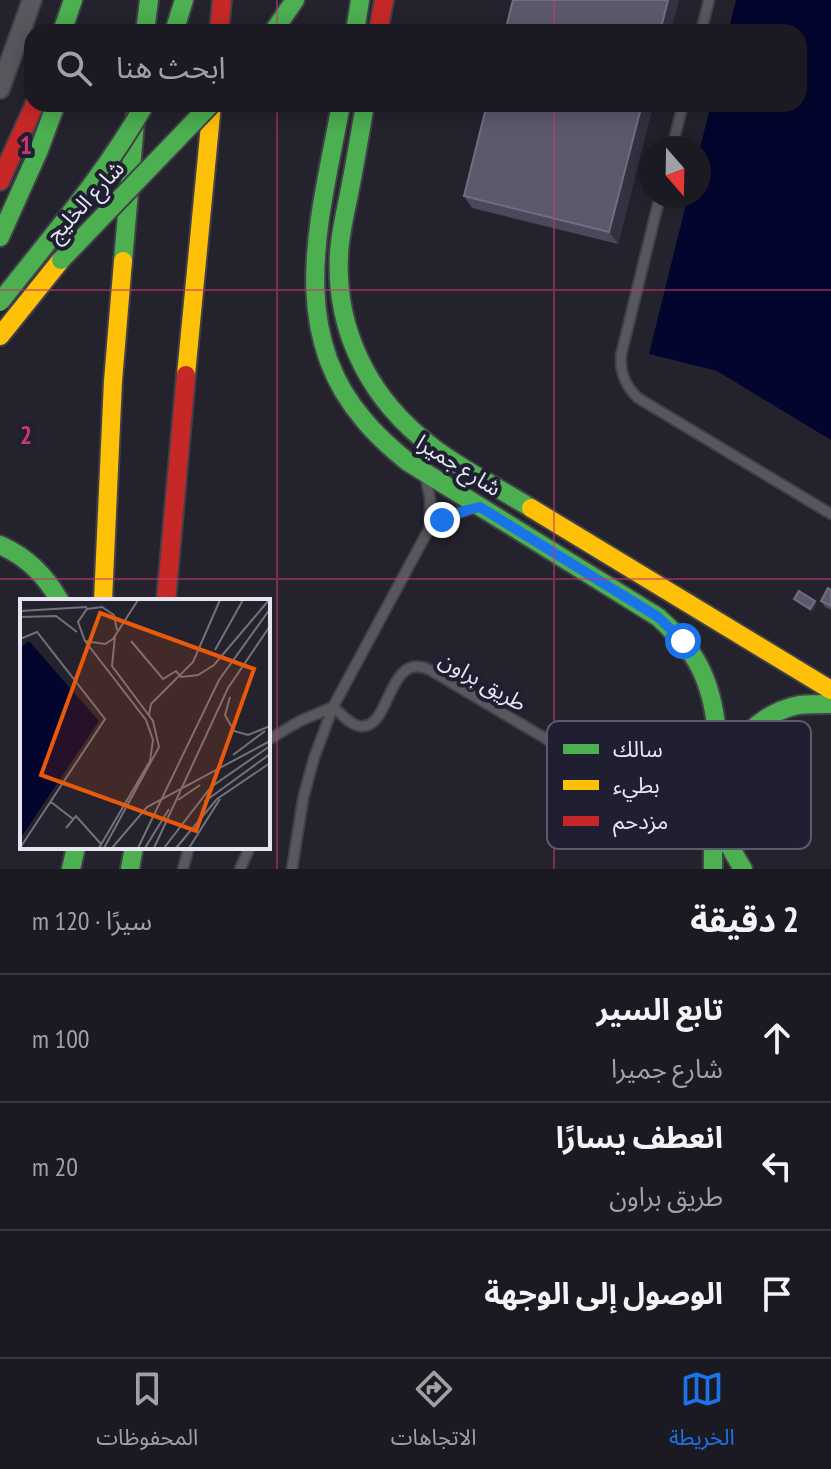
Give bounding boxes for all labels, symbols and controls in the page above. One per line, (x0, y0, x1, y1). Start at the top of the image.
search box (24, 24, 807, 112)
icon: search (52, 46, 96, 90)
text: ابحث هنا (116, 47, 226, 86)
text: 1 (20, 128, 32, 161)
north arrow (639, 136, 711, 208)
street label: شارع الخليج (40, 154, 132, 250)
text: 2 (20, 418, 32, 451)
street label: شارع جميرا (410, 428, 507, 505)
route end (424, 502, 460, 538)
inset map (20, 599, 270, 849)
route start (665, 623, 701, 659)
street label: طريق براون (434, 645, 532, 717)
legend (547, 721, 811, 849)
text: سالك (613, 735, 663, 763)
text: بطيء (613, 771, 660, 802)
text: مزدحم (613, 807, 668, 838)
text: 2 دقيقة (690, 897, 799, 941)
text: سيرًا · 120 m (32, 904, 152, 937)
text: تابع السير (596, 989, 723, 1028)
icon: ahead (755, 1016, 799, 1060)
text: 100 m (32, 1022, 90, 1055)
text: شارع جميرا (611, 1052, 723, 1085)
text: انعطف يسارًا (556, 1117, 723, 1156)
icon: left (755, 1144, 799, 1188)
text: 20 m (32, 1150, 78, 1183)
text: طريق براون (609, 1180, 723, 1213)
icon: arrive (755, 1272, 799, 1316)
text: الوصول إلى الوجهة (484, 1273, 723, 1312)
tab: المحفوظات (96, 1367, 198, 1461)
tab: الاتجاهات (391, 1367, 477, 1461)
tab: الخريطة (669, 1367, 735, 1461)

